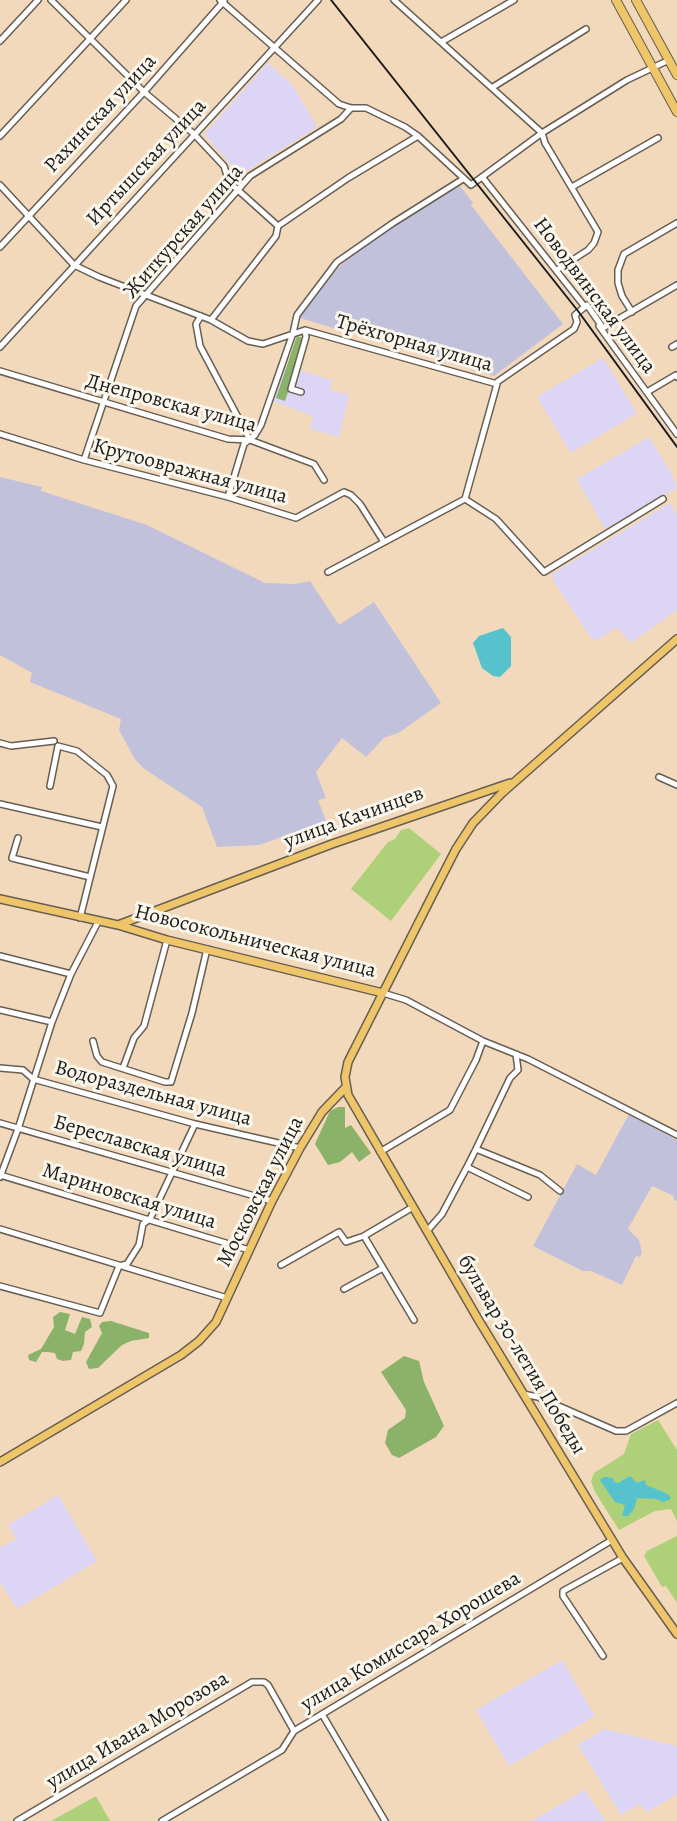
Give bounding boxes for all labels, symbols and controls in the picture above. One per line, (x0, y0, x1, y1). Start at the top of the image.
street label: Рахинская улица (40, 50, 162, 178)
street label: Иртышская улица (82, 94, 212, 232)
street label: Житкурская улица (119, 160, 249, 304)
street label: Новодвинская улица (527, 213, 661, 379)
street label: Трёхгорная улица (333, 310, 495, 378)
street label: Днепровская улица (83, 369, 259, 439)
street label: Крутоовражная улица (90, 434, 290, 510)
street label: улица Качинцев (281, 781, 427, 855)
street label: Новосокольническая улица (132, 900, 378, 984)
street label: Водораздельная улица (52, 1056, 254, 1132)
street label: Береславская улица (50, 1110, 230, 1184)
street label: Московская улица (212, 1113, 310, 1271)
street label: Мариновская улица (39, 1159, 219, 1235)
street label: бульвар 30-летия Победы (451, 1251, 591, 1459)
street label: улица Комиссара Хорошева (297, 1566, 525, 1718)
street label: улица Ивана Морозова (42, 1667, 234, 1795)

